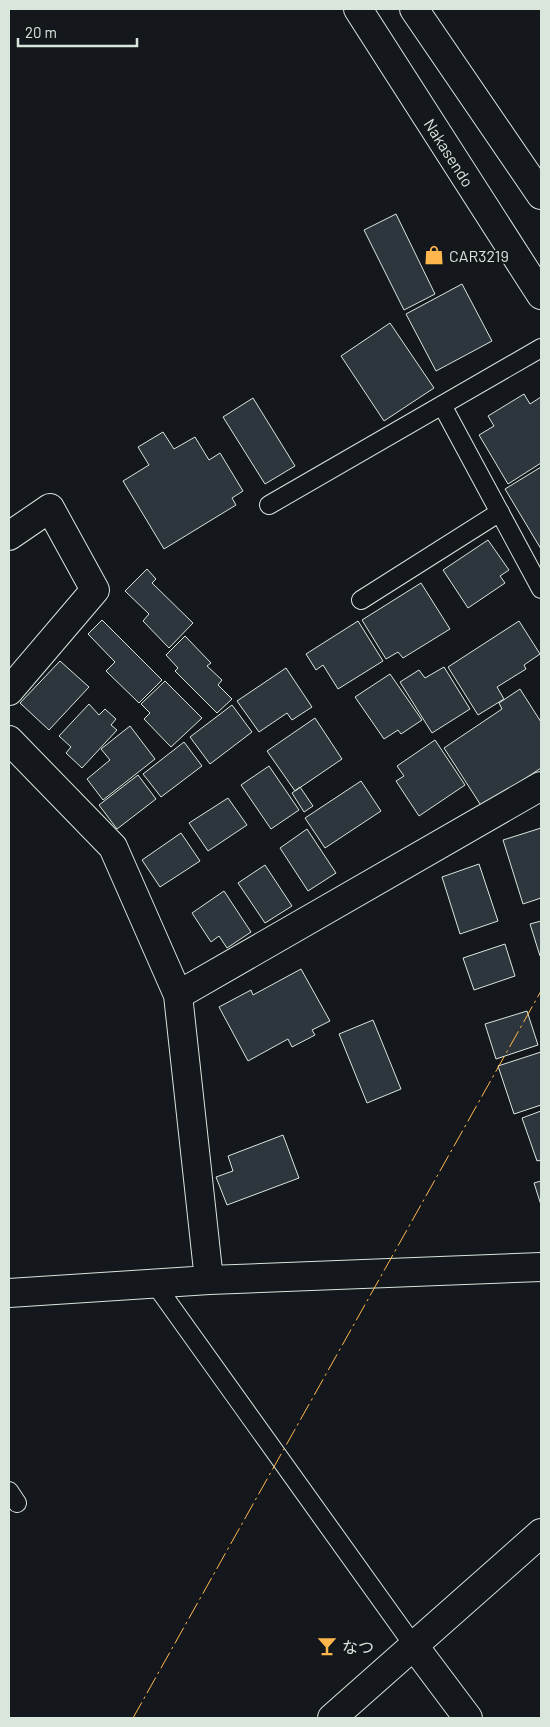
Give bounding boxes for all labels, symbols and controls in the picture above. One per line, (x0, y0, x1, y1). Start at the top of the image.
scale bar (18, 15, 136, 47)
text: 20 m (25, 23, 57, 41)
street label: Nakasendo (421, 115, 478, 190)
shop icon: CAR3219 (423, 244, 445, 266)
place label: CAR3219 (449, 246, 509, 265)
bar icon: なつ (316, 1635, 338, 1657)
place label: なつ (342, 1637, 374, 1656)

